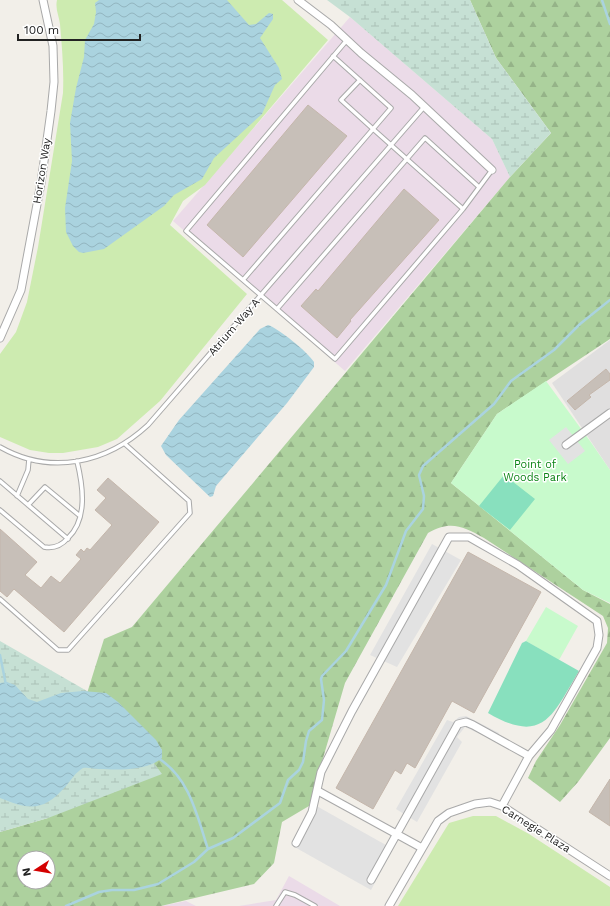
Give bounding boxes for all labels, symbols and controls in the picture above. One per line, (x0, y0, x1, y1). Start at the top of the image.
scale bar (18, 16, 140, 42)
text: 100 m (24, 23, 59, 37)
street label: Horizon Way (30, 137, 54, 205)
street label: Atrium Way A (206, 296, 262, 358)
park label: Point of Woods Park (503, 458, 567, 484)
street label: Carnegie Plaza (499, 803, 573, 855)
north arrow (16, 850, 56, 890)
text: N (20, 867, 34, 877)

